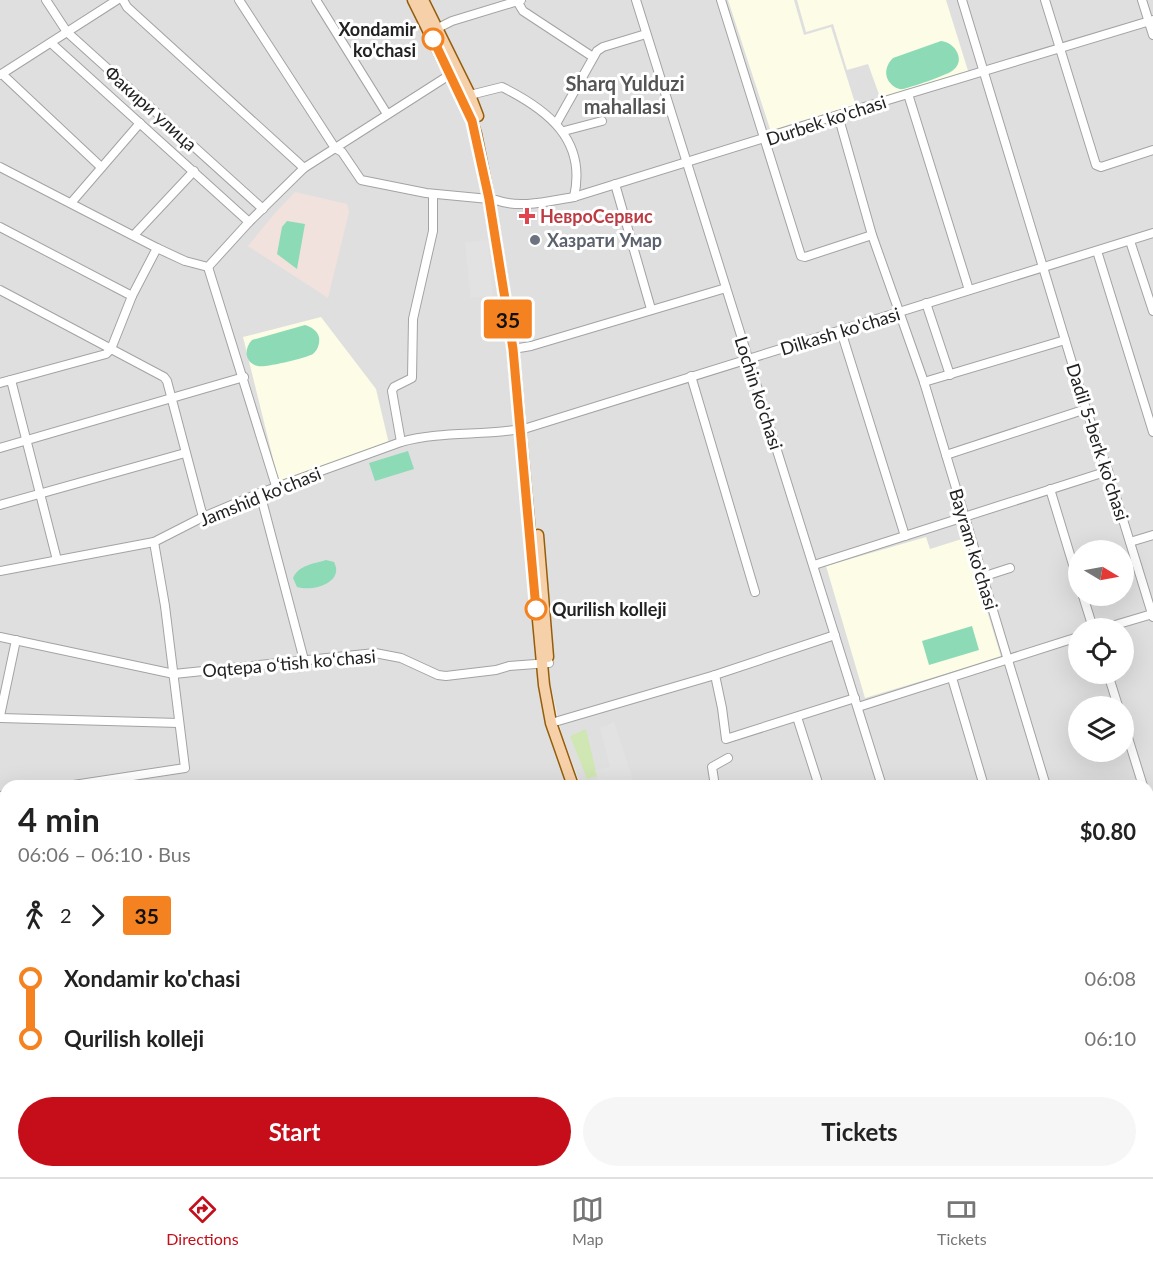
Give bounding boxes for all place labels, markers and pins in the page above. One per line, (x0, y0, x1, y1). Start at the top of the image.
place label: Xondamir ko'chasi (338, 18, 416, 61)
marker: Xondamir ko'chasi (422, 28, 444, 50)
place label: НевроСервис (540, 205, 653, 227)
marker: НевроСервис (518, 207, 536, 225)
place label: Хазрати Умар (547, 229, 662, 251)
marker: Хазрати Умар (528, 233, 542, 247)
marker: Qurilish kolleji (525, 598, 547, 620)
place label: Qurilish kolleji (552, 598, 667, 620)

